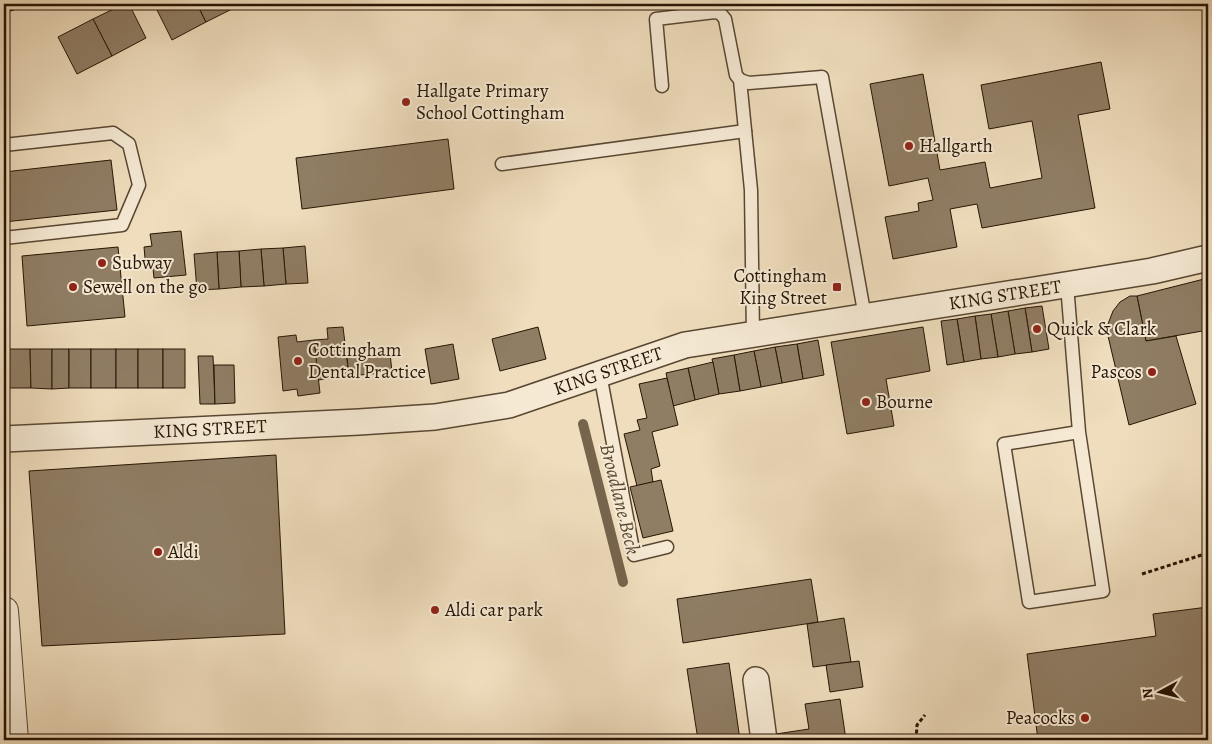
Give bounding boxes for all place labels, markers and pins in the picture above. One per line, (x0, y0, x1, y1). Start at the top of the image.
place label: Hallgate Primary School Cottingham (416, 78, 565, 126)
marker: Hallgate Primary School Cottingham (400, 96, 412, 108)
place label: Hallgarth (919, 133, 993, 159)
marker: Hallgarth (903, 140, 915, 152)
place label: Subway (112, 250, 172, 276)
marker: Subway (96, 257, 108, 269)
place label: Cottingham King Street (733, 263, 827, 311)
place label: Sewell on the go (83, 274, 207, 300)
marker: Sewell on the go (67, 281, 79, 293)
marker: Cottingham King Street (831, 281, 843, 293)
place label: Quick & Clark (1047, 316, 1157, 342)
marker: Quick & Clark (1031, 323, 1043, 335)
place label: Cottingham Dental Practice (308, 337, 426, 385)
marker: Cottingham Dental Practice (292, 355, 304, 367)
place label: Pascos (1091, 359, 1142, 385)
marker: Pascos (1146, 366, 1158, 378)
place label: Bourne (876, 389, 933, 415)
marker: Bourne (860, 396, 872, 408)
place label: Aldi (167, 539, 199, 565)
marker: Aldi (152, 546, 164, 558)
place label: Aldi car park (444, 597, 544, 623)
marker: Aldi car park (429, 604, 441, 616)
place label: Peacocks (1006, 705, 1075, 731)
marker: Peacocks (1079, 712, 1091, 724)

